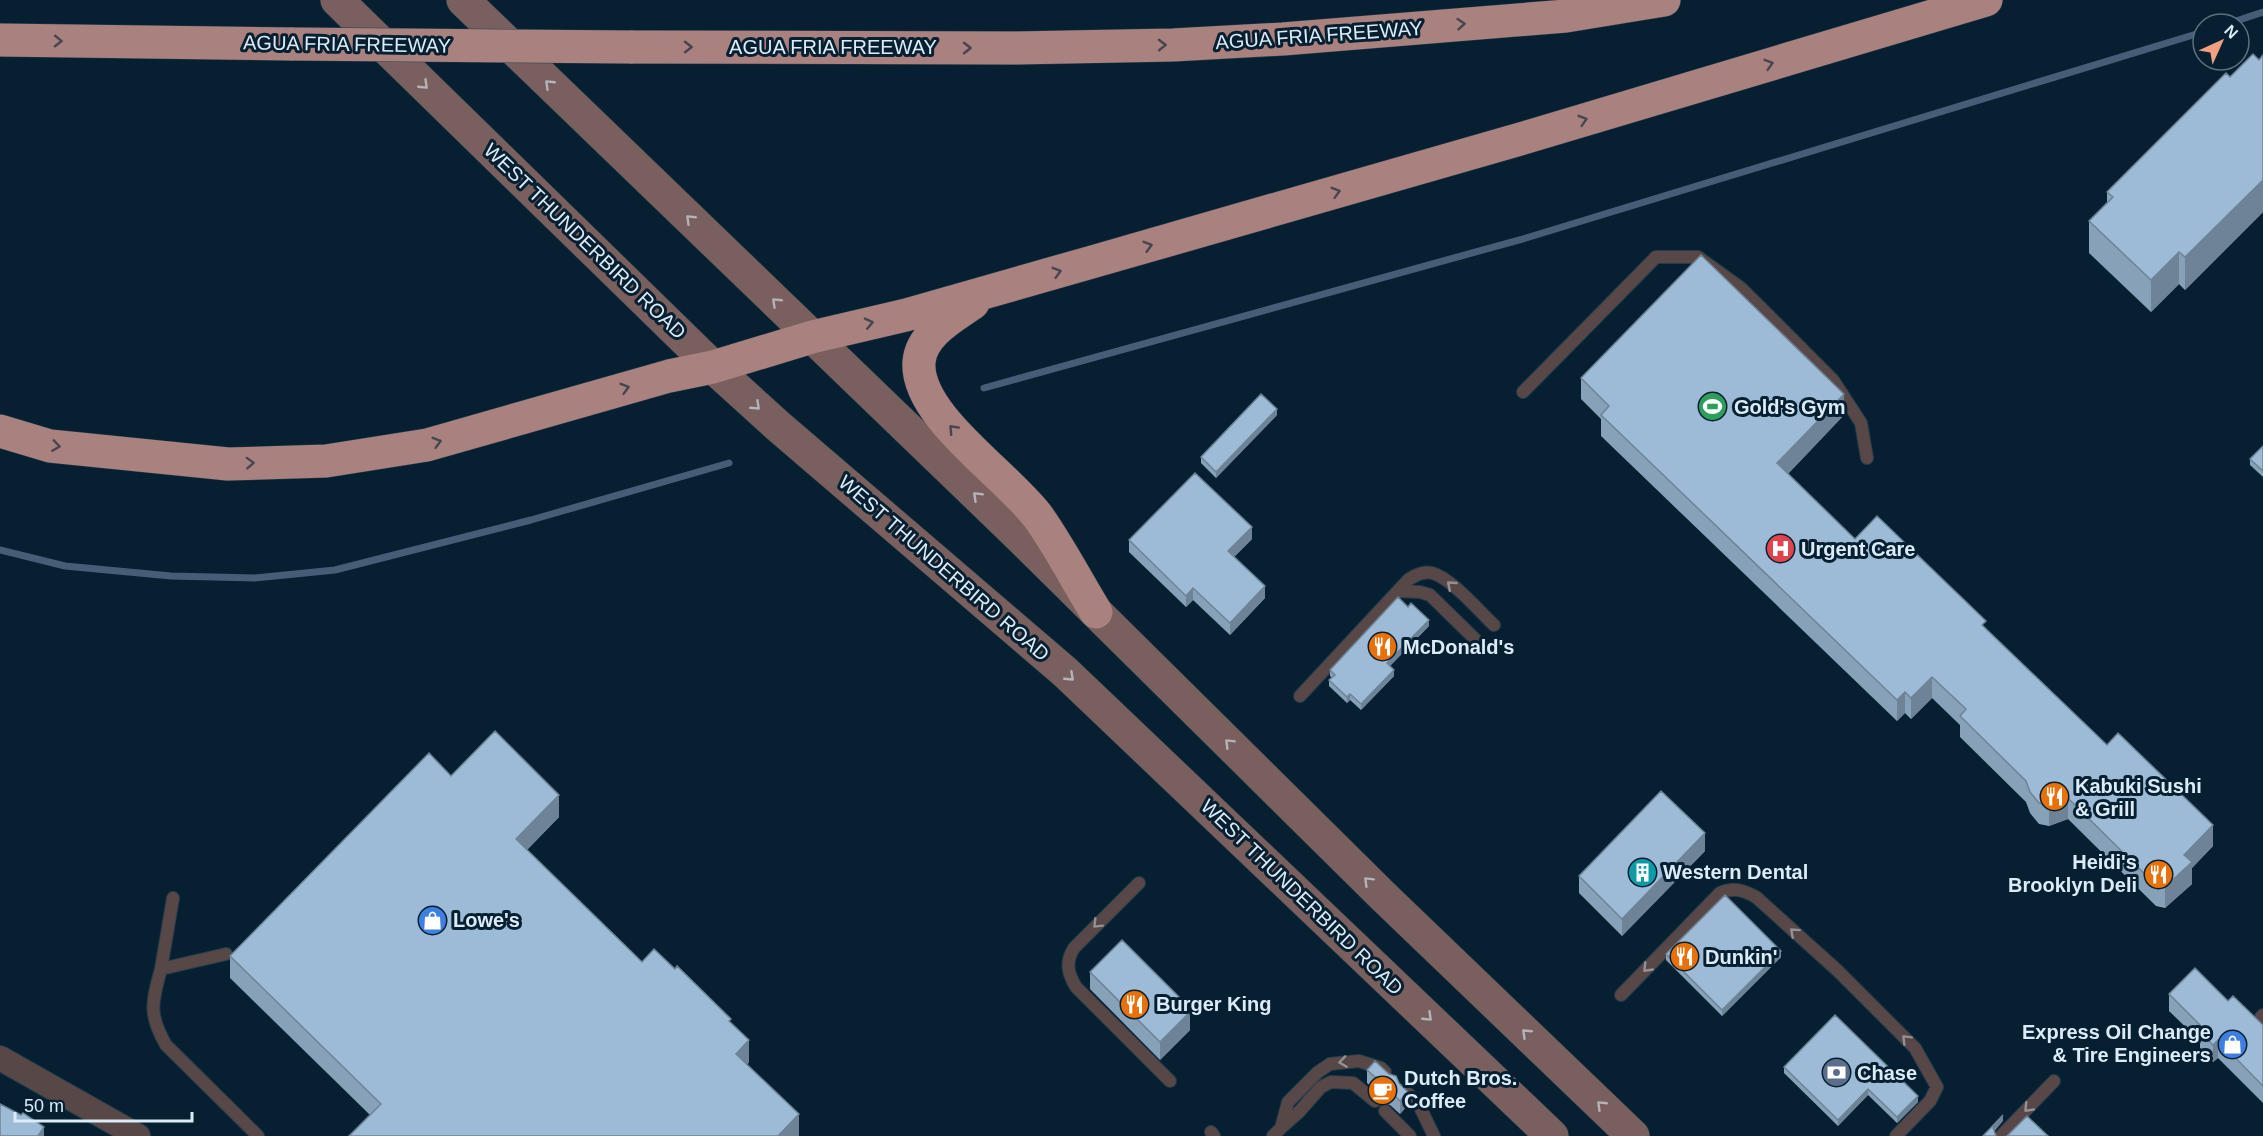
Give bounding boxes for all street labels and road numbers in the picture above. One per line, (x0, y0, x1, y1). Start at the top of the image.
street label: AGUA FRIA FREEWAY (1215, 17, 1423, 53)
street label: AGUA FRIA FREEWAY (243, 31, 451, 57)
street label: AGUA FRIA FREEWAY (729, 36, 937, 58)
street label: WEST THUNDERBIRD ROAD (480, 139, 690, 343)
street label: WEST THUNDERBIRD ROAD (834, 471, 1054, 665)
street label: WEST THUNDERBIRD ROAD (1197, 795, 1407, 999)

